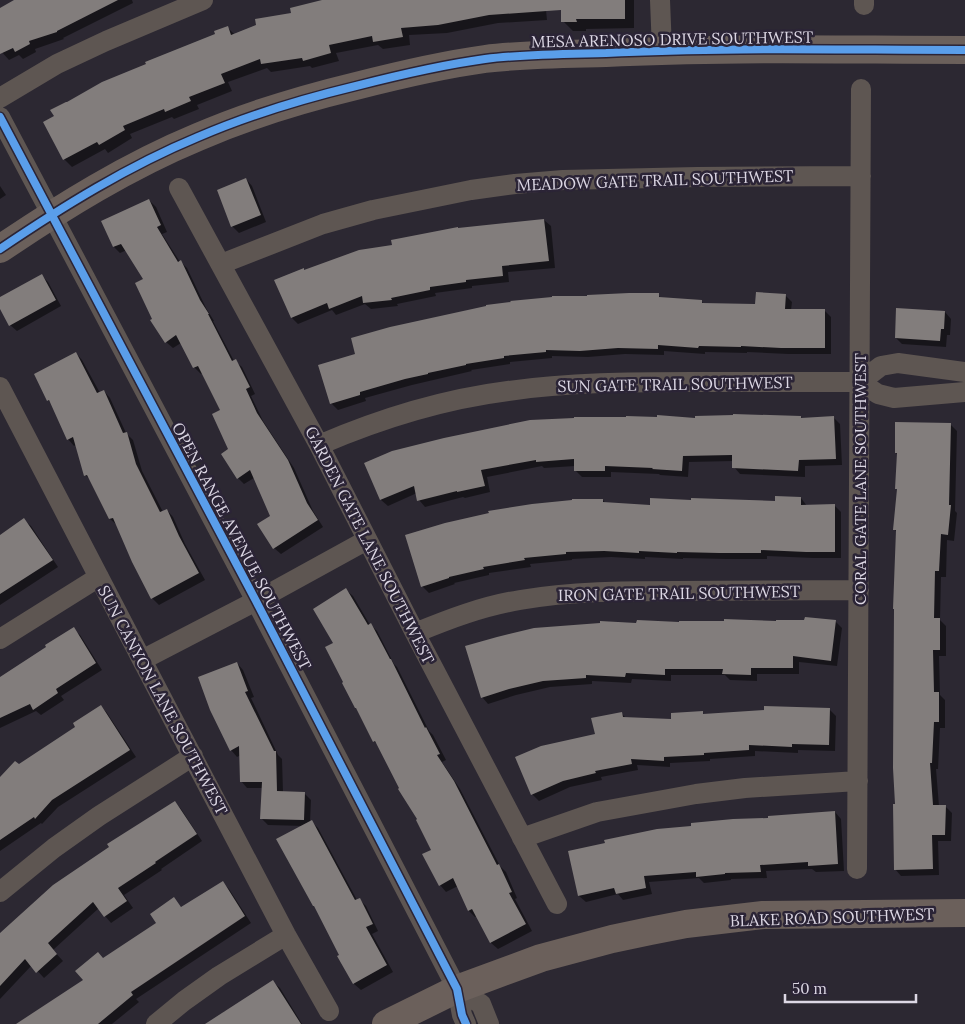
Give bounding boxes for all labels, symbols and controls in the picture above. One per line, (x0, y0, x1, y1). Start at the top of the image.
street label: MESA ARENOSO DRIVE SOUTHWEST (531, 27, 813, 51)
street label: MEADOW GATE TRAIL SOUTHWEST (516, 165, 794, 195)
street label: CORAL GATE LANE SOUTHWEST (850, 353, 870, 605)
street label: SUN GATE TRAIL SOUTHWEST (557, 372, 793, 396)
street label: OPEN RANGE AVENUE SOUTHWEST (168, 419, 316, 673)
street label: GARDEN GATE LANE SOUTHWEST (301, 423, 439, 667)
street label: IRON GATE TRAIL SOUTHWEST (558, 581, 800, 605)
street label: SUN CANYON LANE SOUTHWEST (94, 582, 232, 818)
street label: BLAKE ROAD SOUTHWEST (729, 903, 935, 931)
scale bar (785, 972, 916, 1004)
text: 50 m (792, 979, 827, 998)

